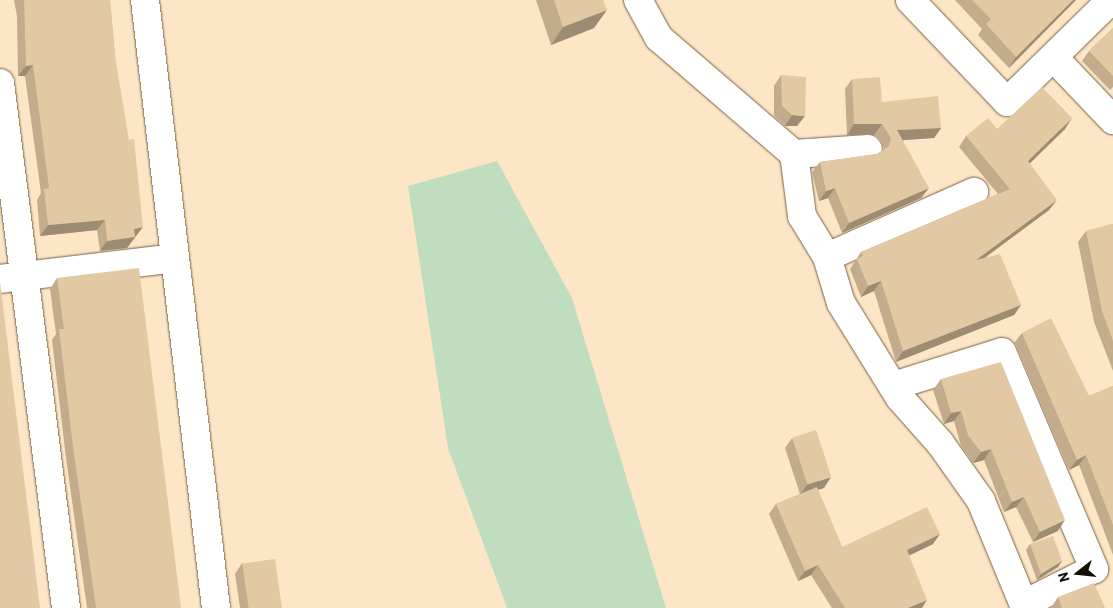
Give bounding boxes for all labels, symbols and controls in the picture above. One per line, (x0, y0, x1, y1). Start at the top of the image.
north arrow (1053, 548, 1103, 598)
text: N (1054, 570, 1073, 584)

